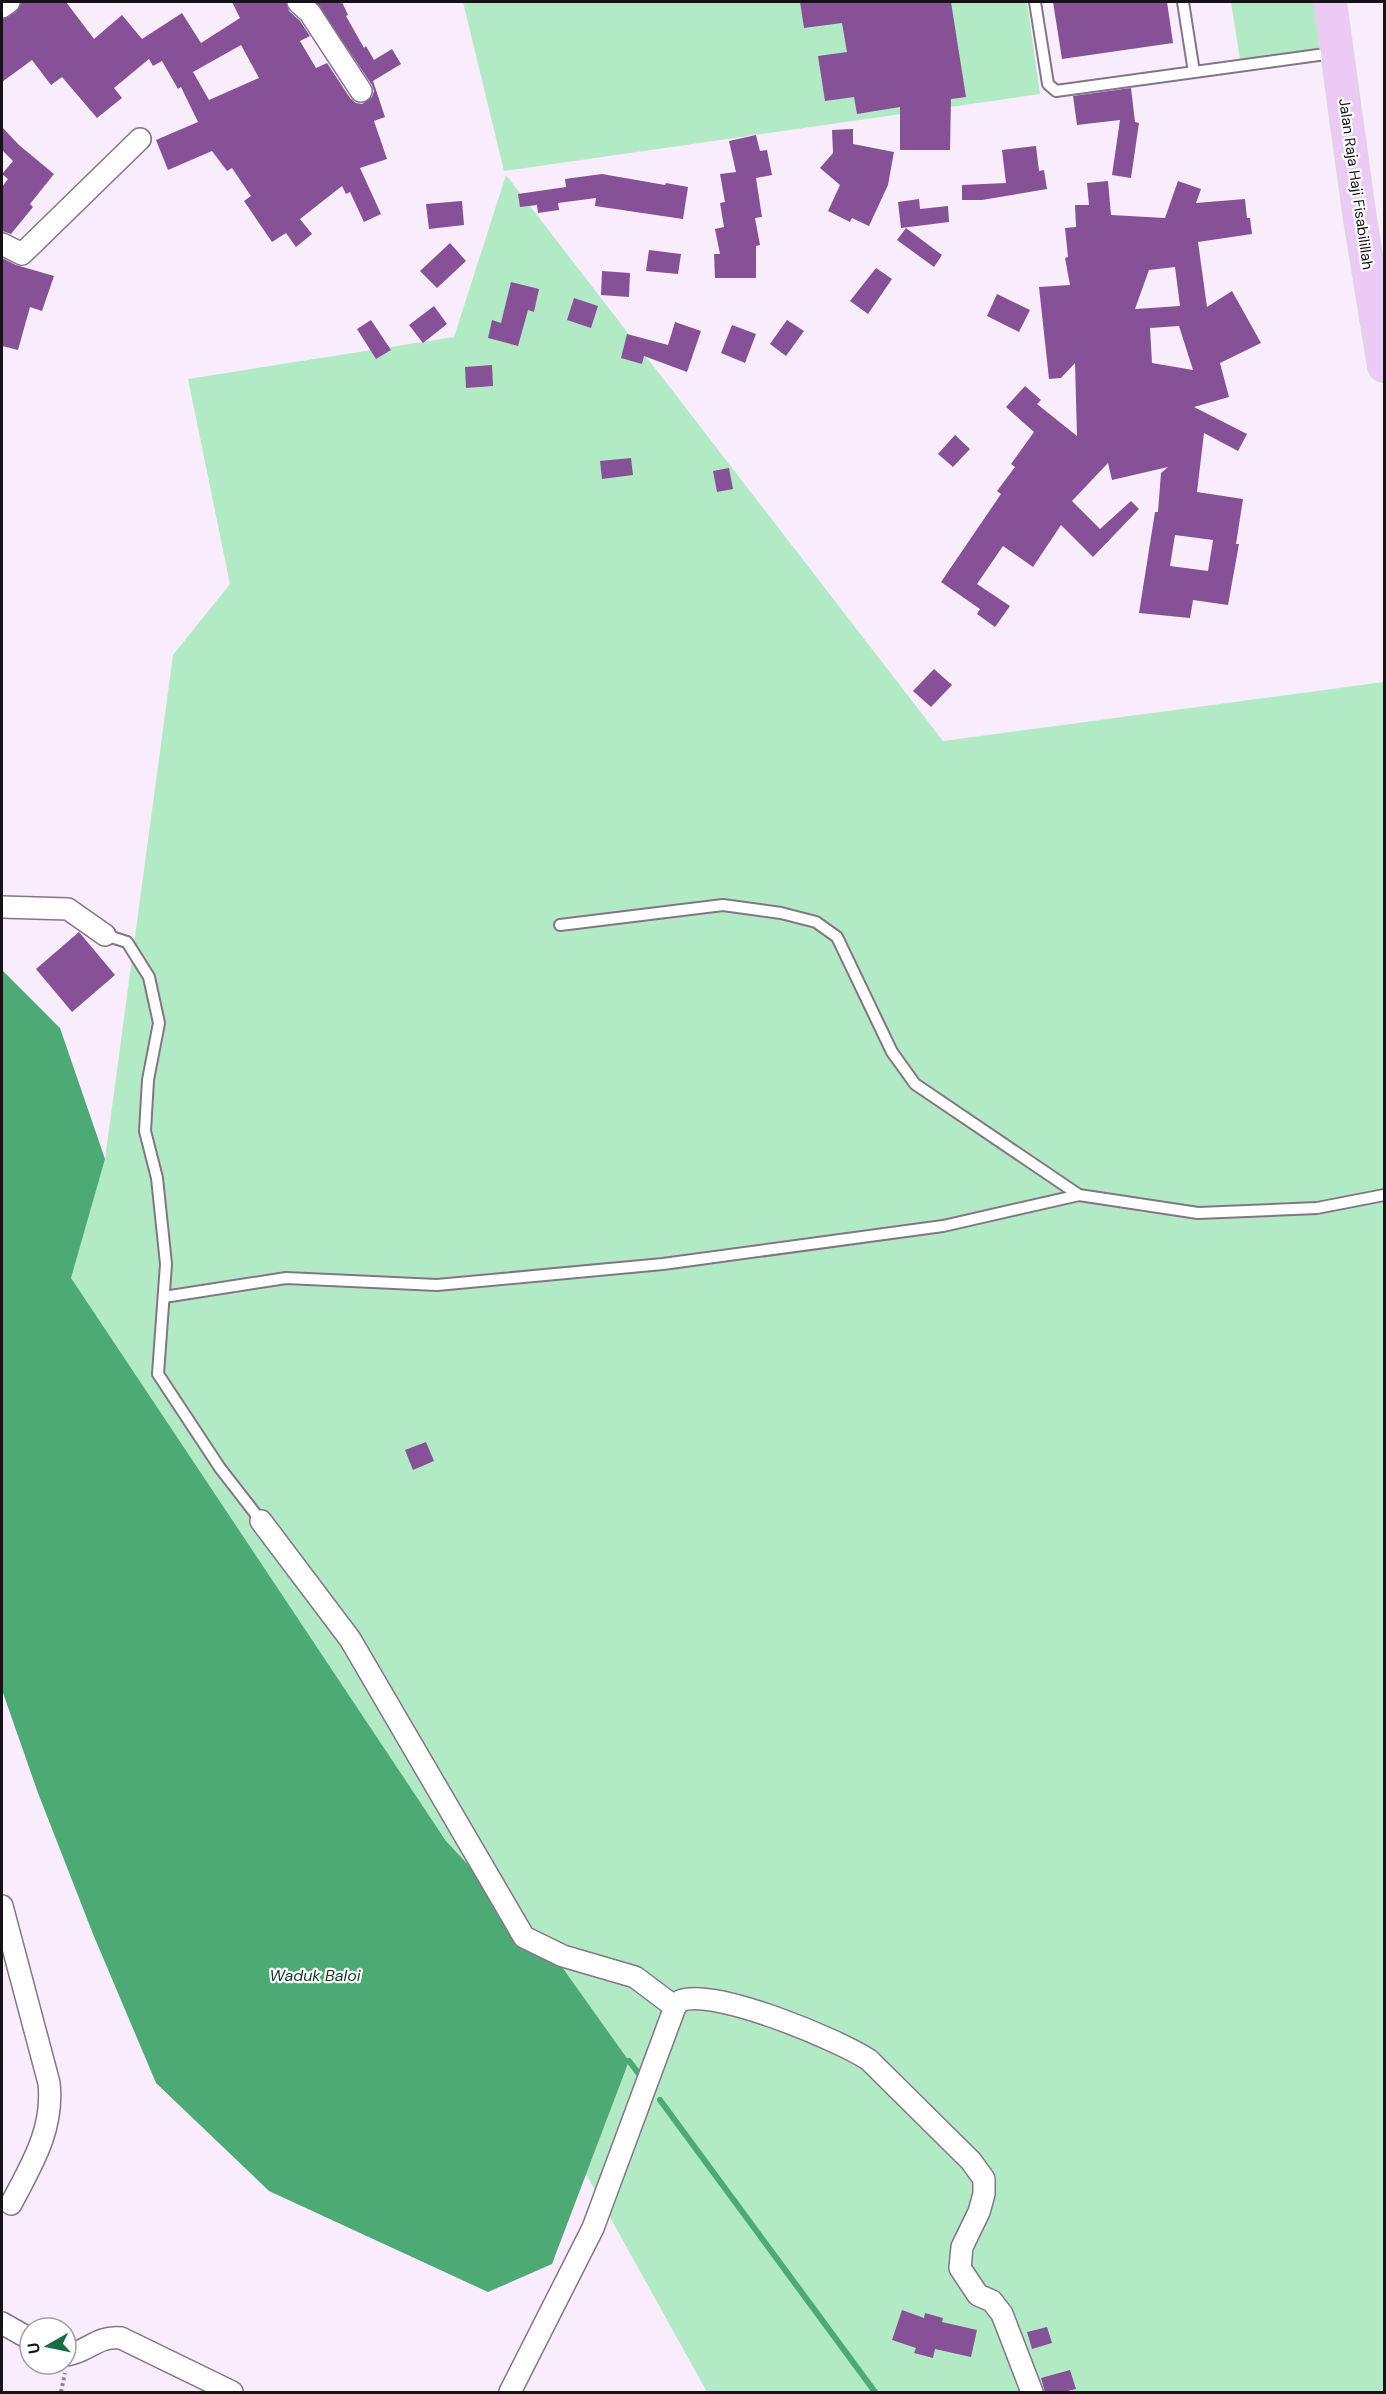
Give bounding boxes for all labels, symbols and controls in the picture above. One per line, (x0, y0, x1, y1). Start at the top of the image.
street label: Jalan Raja Haji Fisabilillah (1334, 97, 1378, 271)
water label: Waduk Baloi (269, 1965, 362, 1986)
north arrow (18, 2316, 78, 2376)
text: U (22, 2341, 45, 2355)

